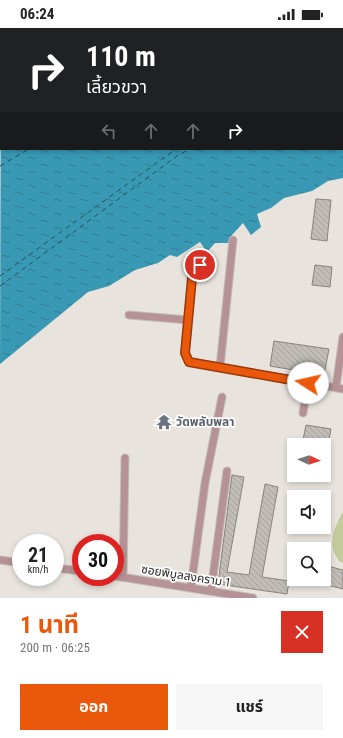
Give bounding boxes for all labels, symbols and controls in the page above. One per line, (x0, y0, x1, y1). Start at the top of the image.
text: 06:24 (20, 5, 54, 23)
text: 110 m (86, 40, 156, 73)
icon: right (20, 44, 72, 96)
text: เลี้ยวขวา (86, 76, 147, 97)
icon: left (98, 120, 120, 142)
icon: ahead (140, 120, 162, 142)
icon: ahead (182, 120, 204, 142)
icon: right (224, 120, 246, 142)
pin (183, 248, 217, 282)
icon: arrive (189, 254, 211, 276)
position arrow (287, 362, 329, 404)
temple icon: วัดพลับพลา (155, 413, 173, 431)
place label: วัดพลับพลา (176, 415, 234, 429)
north arrow (287, 438, 331, 482)
map controls (287, 438, 331, 586)
button: sound (287, 490, 331, 534)
speed limit sign: 30 (72, 534, 124, 586)
button: search (287, 542, 331, 586)
text: 21 (28, 543, 48, 567)
street label: ซอยพิบูลสงคราม 1 (140, 562, 232, 590)
text: km/h (28, 564, 48, 575)
text: 1 นาที (20, 611, 79, 639)
button: close (281, 611, 323, 653)
text: 200 m · 06:25 (20, 640, 90, 655)
button: ออก (20, 684, 168, 730)
button: แชร์ (176, 684, 323, 730)

